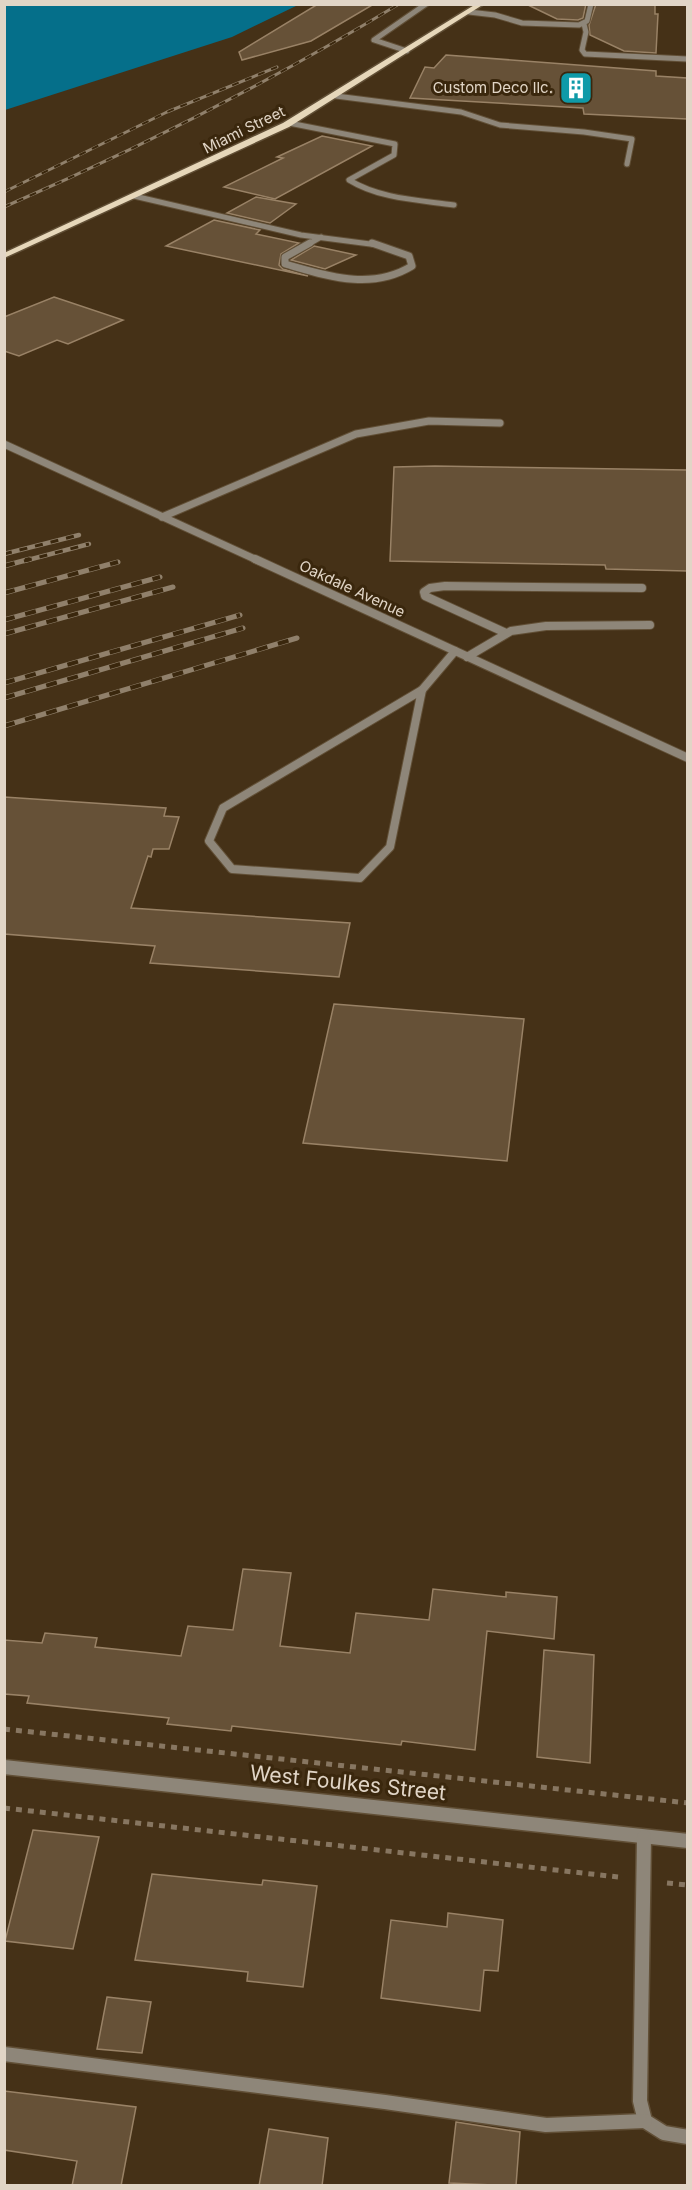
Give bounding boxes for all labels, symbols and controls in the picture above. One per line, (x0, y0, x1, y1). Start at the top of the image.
building icon: Custom Deco llc. (558, 70, 594, 106)
place label: Custom Deco llc. (433, 78, 553, 97)
street label: Miami Street (200, 101, 288, 158)
street label: Oakdale Avenue (296, 556, 408, 621)
street label: West Foulkes Street (249, 1760, 447, 1805)

